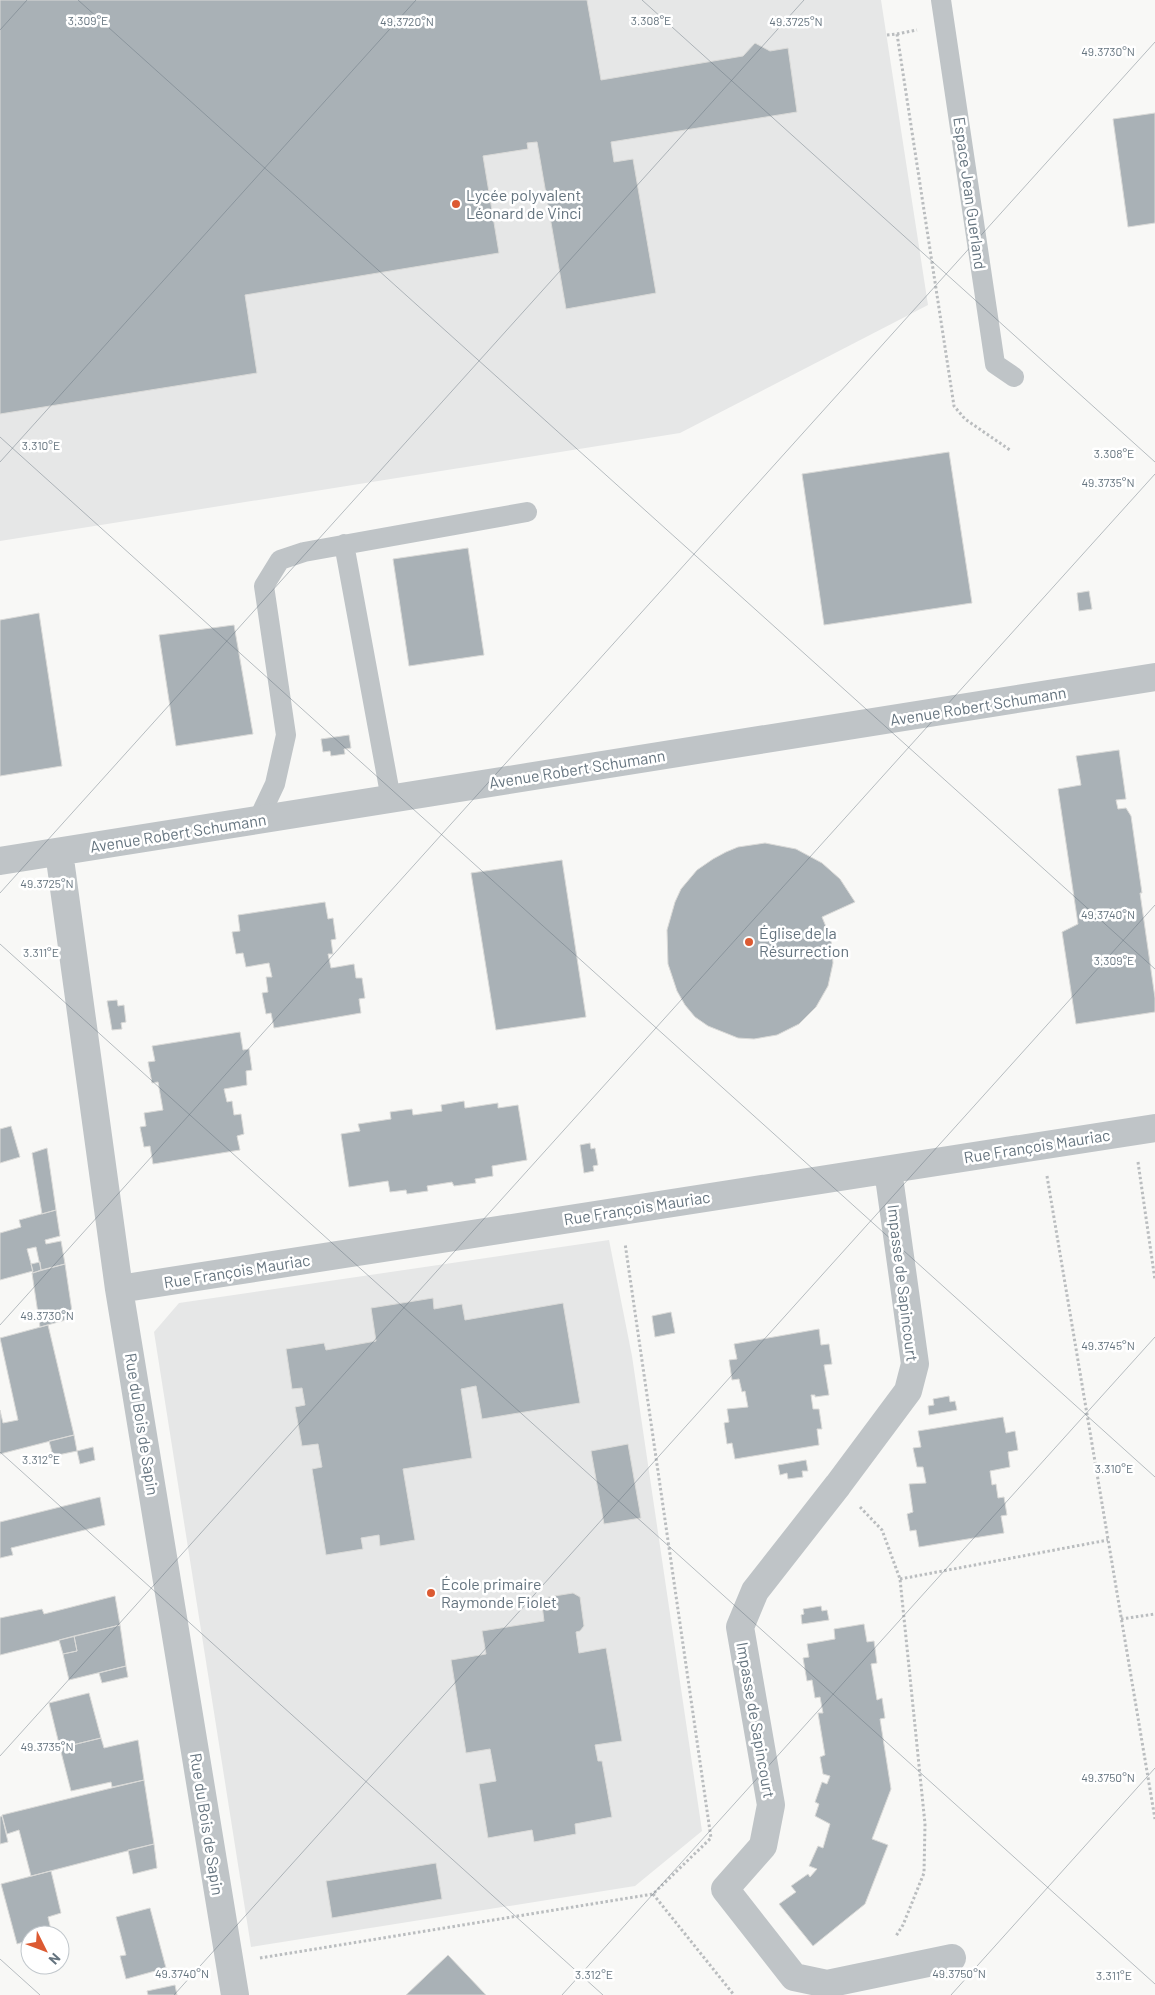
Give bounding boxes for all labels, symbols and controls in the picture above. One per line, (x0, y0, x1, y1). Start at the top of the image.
text: 3.309°E (68, 13, 108, 27)
text: 3.308°E (631, 13, 671, 27)
text: 49.3720°N (380, 14, 434, 28)
text: 49.3725°N (769, 14, 823, 28)
text: 49.3730°N (1081, 44, 1135, 58)
street label: Espace Jean Guerland (950, 115, 991, 270)
place label: Lycée polyvalent Léonard de Vinci (466, 185, 582, 222)
marker: Lycée polyvalent Léonard de Vinci (450, 198, 462, 210)
text: 3.310°E (22, 438, 60, 452)
text: 3.308°E (1094, 446, 1134, 460)
text: 49.3735°N (1081, 475, 1135, 489)
street label: Avenue Robert Schumann (888, 682, 1067, 729)
street label: Avenue Robert Schumann (487, 745, 666, 792)
street label: Avenue Robert Schumann (88, 809, 267, 856)
text: 49.3725°N (20, 876, 74, 890)
text: 49.3740°N (1081, 907, 1135, 921)
place label: Église de la Résurrection (759, 923, 849, 960)
marker: Église de la Résurrection (743, 936, 755, 948)
text: 3.311°E (23, 945, 59, 959)
text: 3.309°E (1094, 953, 1134, 967)
street label: Rue François Mauriac (962, 1125, 1112, 1166)
street label: Rue François Mauriac (562, 1187, 712, 1228)
street label: Impasse de Sapincourt (884, 1203, 923, 1363)
street label: Rue François Mauriac (162, 1250, 312, 1291)
text: 49.3730°N (20, 1308, 74, 1322)
text: 49.3745°N (1081, 1338, 1135, 1352)
street label: Rue du Bois de Sapin (122, 1351, 163, 1496)
text: 3.312°E (22, 1452, 60, 1466)
text: 3.310°E (1095, 1461, 1133, 1475)
place label: École primaire Raymonde Fiolet (441, 1574, 557, 1611)
marker: École primaire Raymonde Fiolet (425, 1587, 437, 1599)
street label: Impasse de Sapincourt (733, 1640, 780, 1799)
text: 49.3735°N (20, 1739, 74, 1753)
street label: Rue du Bois de Sapin (187, 1751, 228, 1896)
text: 49.3750°N (1081, 1770, 1135, 1784)
north arrow (20, 1925, 70, 1975)
text: N (46, 1950, 64, 1968)
text: 49.3740°N (155, 1966, 209, 1980)
text: 49.3750°N (932, 1966, 986, 1980)
text: 3.312°E (575, 1967, 613, 1981)
text: 3.311°E (1096, 1968, 1132, 1982)

